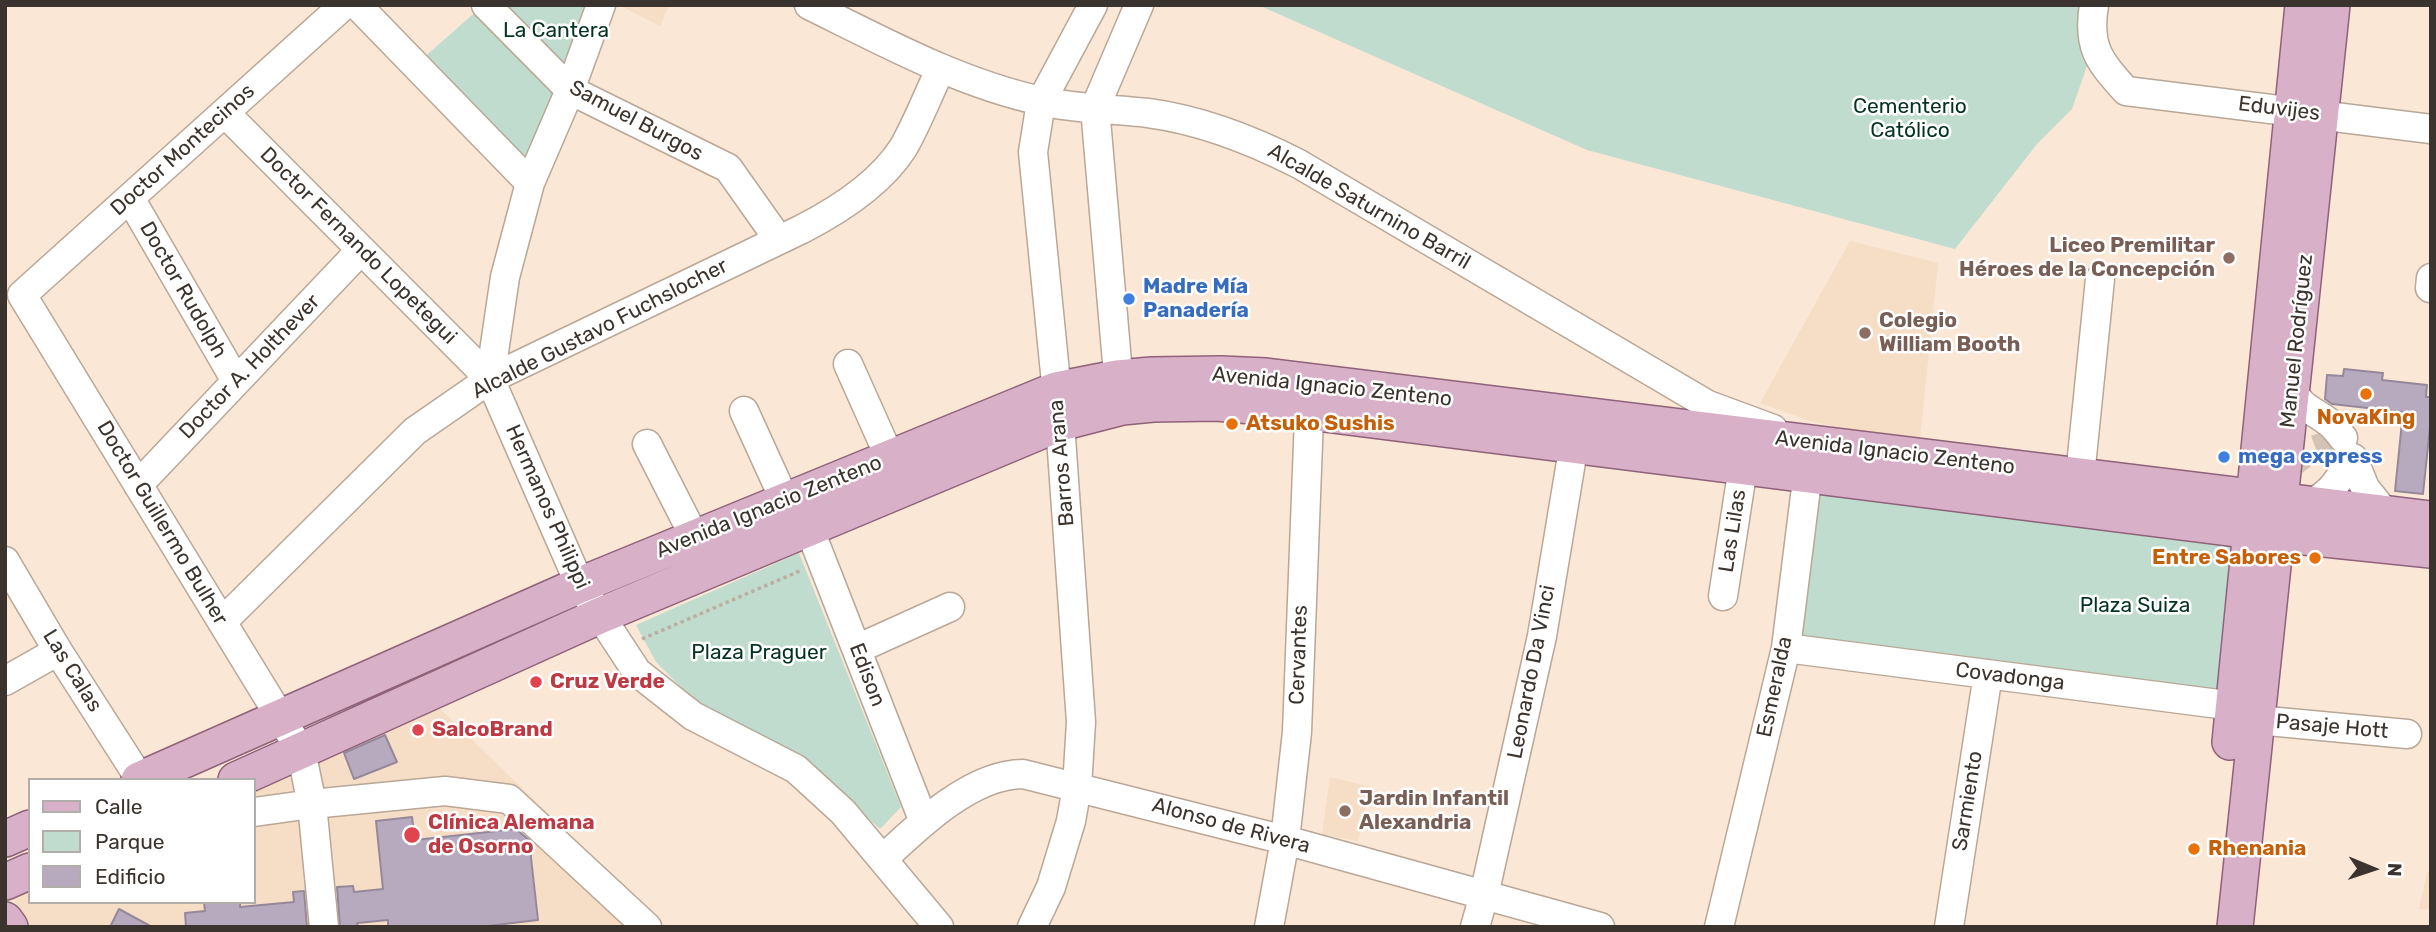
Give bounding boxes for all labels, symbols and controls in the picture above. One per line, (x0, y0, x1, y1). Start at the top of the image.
park label: La Cantera (503, 18, 609, 44)
street label: Samuel Burgos (565, 75, 707, 167)
street label: Doctor Montecinos (106, 79, 260, 221)
street label: Eduvijes (2237, 91, 2321, 127)
park label: Cementerio Católico (1853, 94, 1967, 144)
street label: Alcalde Saturnino Barril (1263, 139, 1475, 275)
street label: Doctor Fernando Lopetegui (254, 142, 462, 350)
street label: Doctor Rudolph (134, 218, 232, 362)
place label: Liceo Premilitar Héroes de la Concepción (1959, 233, 2215, 283)
marker: Liceo Premilitar Héroes de la Concepción (2221, 250, 2237, 266)
street label: Alcalde Gustavo Fuchslocher (468, 253, 732, 405)
street label: Manuel Rodríguez (2275, 253, 2319, 429)
place label: Madre Mía Panadería (1143, 274, 1249, 324)
street label: Doctor A. Holthever (174, 289, 326, 445)
marker: Madre Mía Panadería (1121, 291, 1137, 307)
place label: Colegio William Booth (1879, 308, 2020, 358)
marker: Colegio William Booth (1857, 325, 1873, 341)
street label: Avenida Ignacio Zenteno (1211, 362, 1453, 412)
marker: NovaKing (2358, 386, 2374, 402)
street label: Barros Arana (1044, 399, 1080, 527)
place label: NovaKing (2317, 405, 2415, 431)
place label: Atsuko Sushis (1246, 411, 1395, 437)
street label: Doctor Guillermo Bulher (91, 416, 233, 630)
marker: Atsuko Sushis (1224, 416, 1240, 432)
street label: Hermanos Philippi (499, 421, 595, 593)
street label: Avenida Ignacio Zenteno (1774, 426, 2016, 480)
place label: mega express (2238, 444, 2383, 470)
marker: mega express (2216, 449, 2232, 465)
street label: Avenida Ignacio Zenteno (652, 450, 886, 564)
street label: Las Lilas (1714, 488, 1752, 574)
place label: Entre Sabores (2152, 545, 2301, 571)
marker: Entre Sabores (2307, 550, 2323, 566)
street label: Leonardo Da Vinci (1503, 583, 1561, 761)
park label: Plaza Suiza (2080, 593, 2190, 619)
street label: Cervantes (1285, 605, 1313, 705)
street label: Las Calas (37, 625, 107, 717)
street label: Esmeralda (1752, 634, 1798, 740)
park label: Plaza Praguer (691, 640, 827, 666)
street label: Edison (843, 640, 891, 710)
street label: Covadonga (1954, 658, 2066, 696)
place label: Cruz Verde (550, 669, 665, 695)
marker: Cruz Verde (528, 674, 544, 690)
street label: Pasaje Hott (2275, 710, 2389, 744)
place label: SalcoBrand (432, 717, 553, 743)
marker: SalcoBrand (410, 722, 426, 738)
street label: Sarmiento (1948, 749, 1988, 853)
legend (28, 778, 256, 904)
place label: Jardin Infantil Alexandria (1359, 786, 1509, 836)
street label: Alonso de Rivera (1149, 793, 1313, 859)
text: Calle (95, 794, 143, 819)
marker: Jardin Infantil Alexandria (1337, 803, 1353, 819)
place label: Clínica Alemana de Osorno (428, 810, 595, 860)
marker: Clínica Alemana de Osorno (402, 825, 422, 845)
text: Parque (95, 829, 165, 854)
north arrow (2338, 834, 2408, 904)
place label: Rhenania (2208, 836, 2306, 862)
marker: Rhenania (2186, 841, 2202, 857)
text: N (2383, 863, 2406, 877)
text: Edificio (95, 864, 165, 889)

